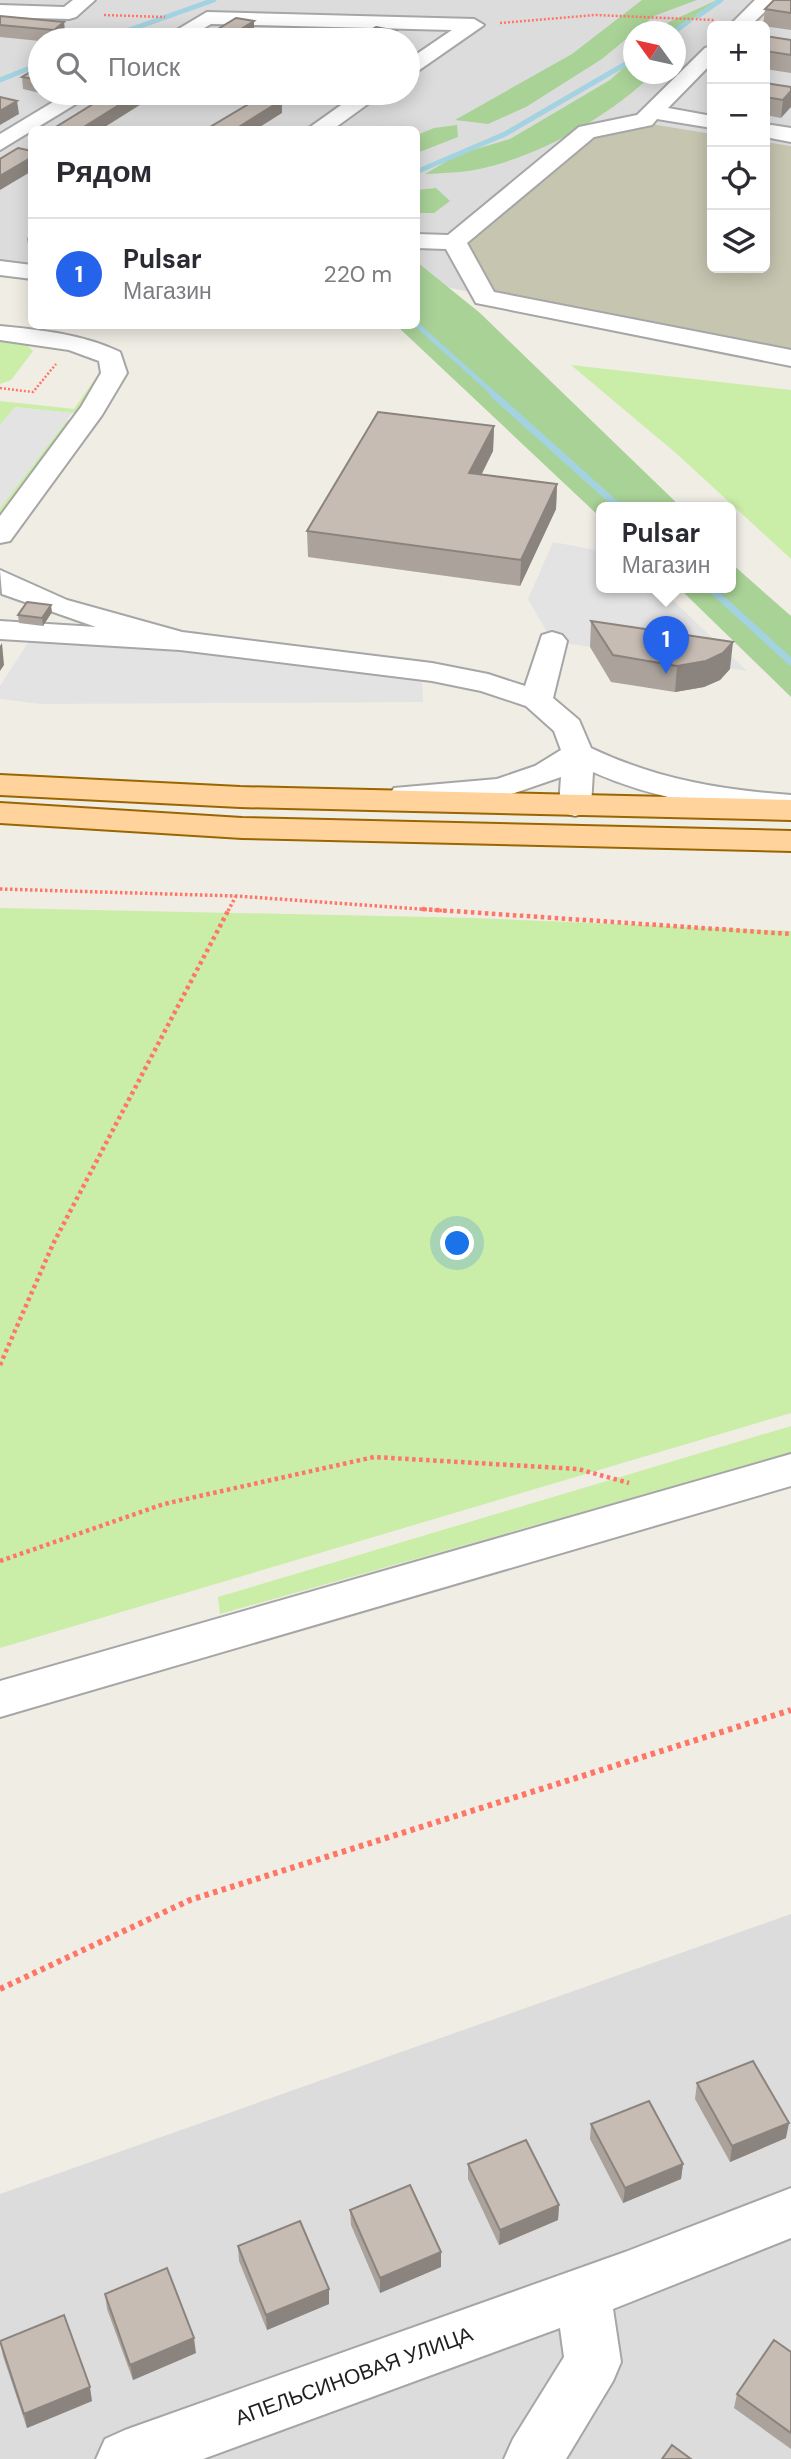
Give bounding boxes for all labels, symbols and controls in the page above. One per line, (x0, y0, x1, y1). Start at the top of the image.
north arrow (623, 21, 686, 84)
map controls (707, 21, 770, 273)
button: + (707, 21, 770, 84)
search box (28, 28, 420, 105)
icon: search (52, 48, 90, 86)
text: Поиск (108, 50, 180, 84)
button: − (707, 84, 770, 147)
button: locate (707, 147, 770, 210)
text: Рядом (56, 152, 152, 191)
button: layers (707, 210, 770, 273)
text: Pulsar (123, 242, 202, 276)
text: 1 (75, 259, 83, 289)
text: 220 m (323, 259, 392, 289)
text: Магазин (123, 276, 212, 306)
popup (596, 502, 736, 593)
text: Pulsar (622, 516, 700, 550)
text: Магазин (622, 550, 710, 580)
pin: 1 (643, 616, 689, 674)
your location (440, 1226, 474, 1260)
street label: АПЕЛЬСИНОВАЯ УЛИЦА (231, 2320, 477, 2432)

